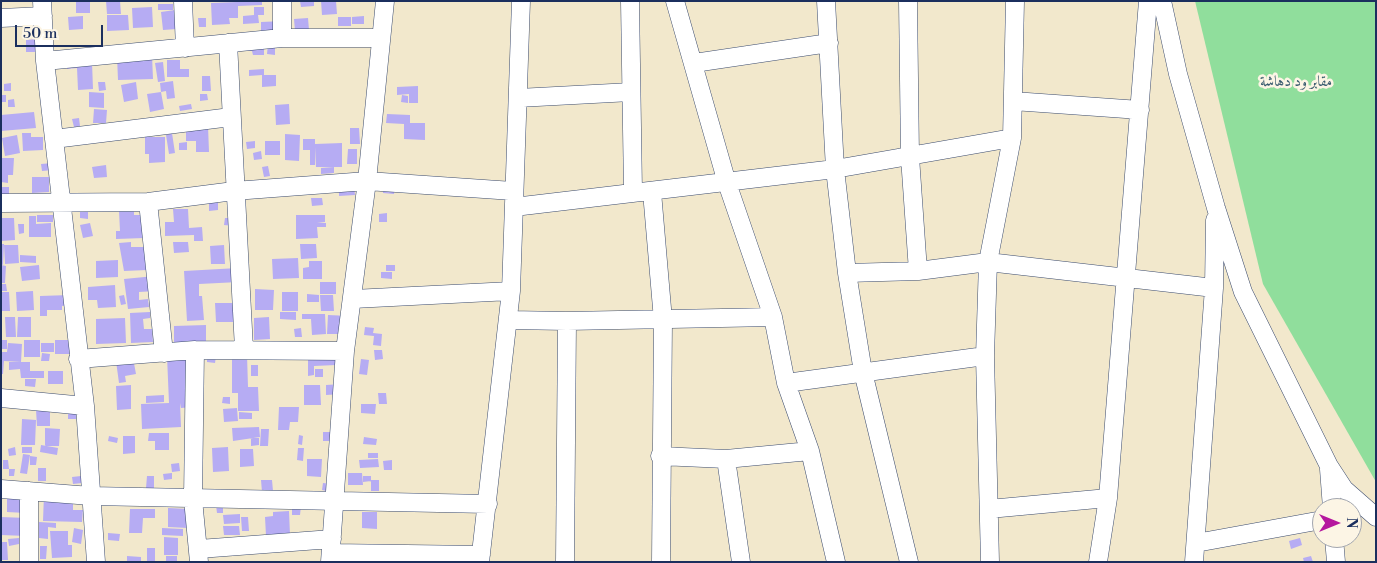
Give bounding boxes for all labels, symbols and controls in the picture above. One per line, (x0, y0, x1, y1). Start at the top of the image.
scale bar (18, 15, 105, 47)
text: 50 m (23, 24, 57, 43)
park label: مقابر ود دهاشة (1260, 73, 1332, 91)
north arrow (1312, 498, 1362, 548)
text: N (1342, 517, 1360, 529)

